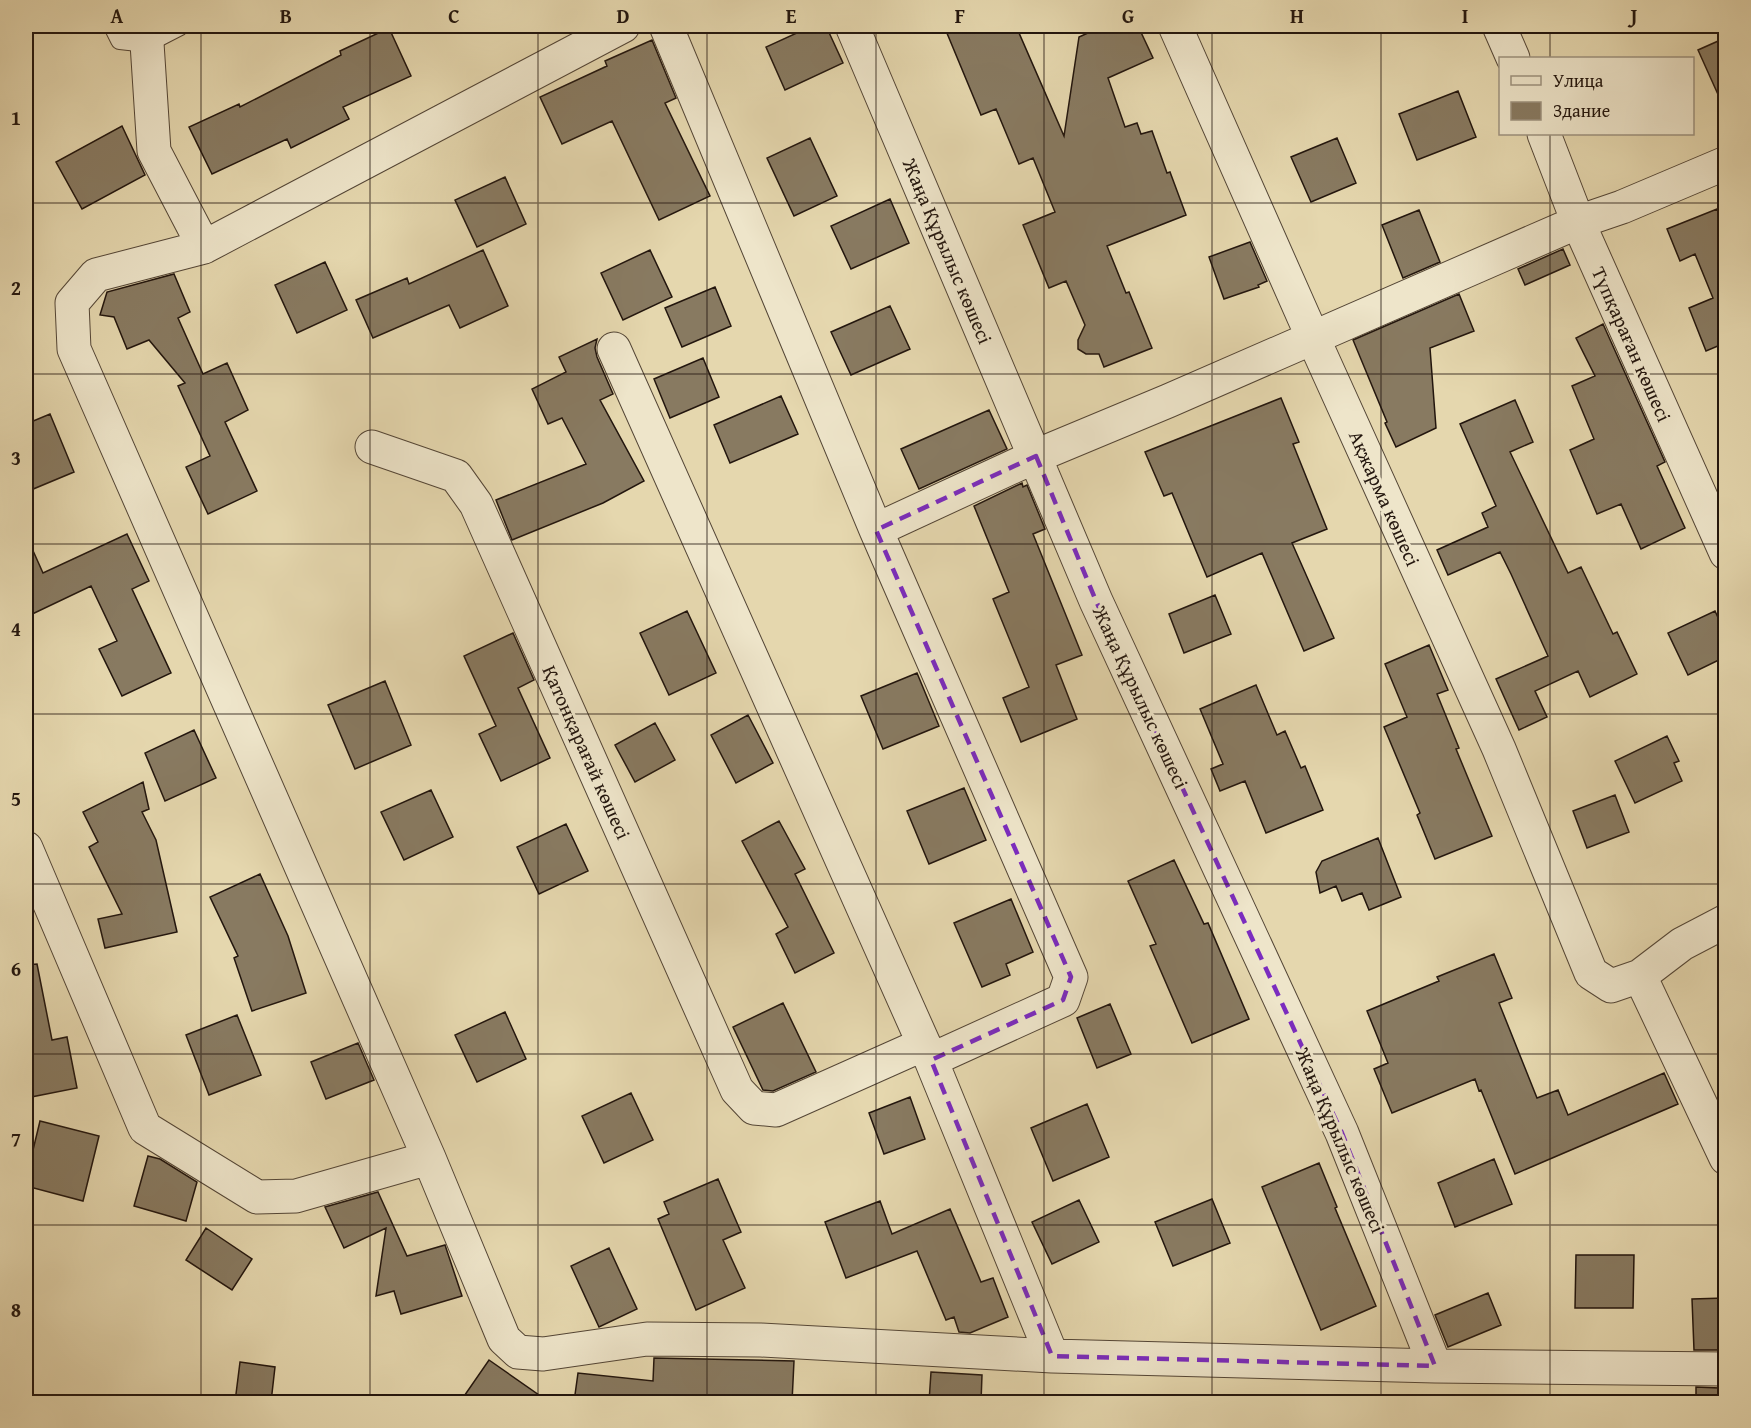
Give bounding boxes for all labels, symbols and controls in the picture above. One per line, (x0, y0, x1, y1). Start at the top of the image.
text: A (111, 1, 124, 30)
text: B (280, 1, 292, 30)
text: C (448, 1, 460, 30)
text: D (616, 1, 630, 30)
text: E (786, 1, 797, 30)
text: F (955, 1, 965, 30)
text: G (1122, 1, 1134, 30)
text: H (1290, 1, 1304, 30)
text: I (1462, 1, 1468, 30)
text: J (1628, 1, 1638, 30)
legend (1499, 57, 1694, 135)
text: Улица (1553, 67, 1604, 94)
text: Здание (1553, 97, 1610, 124)
text: 1 (11, 103, 21, 132)
street label: Жаңа Құрылыс көшесі (895, 153, 1000, 349)
street label: Түпқараған көшесі (1585, 262, 1679, 427)
text: 2 (11, 273, 21, 302)
street label: Ақжарма көшесі (1342, 426, 1428, 571)
text: 3 (11, 443, 21, 472)
street label: Жаңа Құрылыс көшесі (1085, 600, 1196, 794)
text: 4 (11, 614, 21, 643)
street label: Қатонқарағай көшесі (536, 660, 639, 844)
text: 5 (11, 784, 21, 813)
text: 6 (11, 954, 21, 983)
street label: Жаңа Құрылыс көшесі (1288, 1042, 1393, 1238)
text: 7 (11, 1124, 21, 1153)
text: 8 (11, 1295, 21, 1324)

